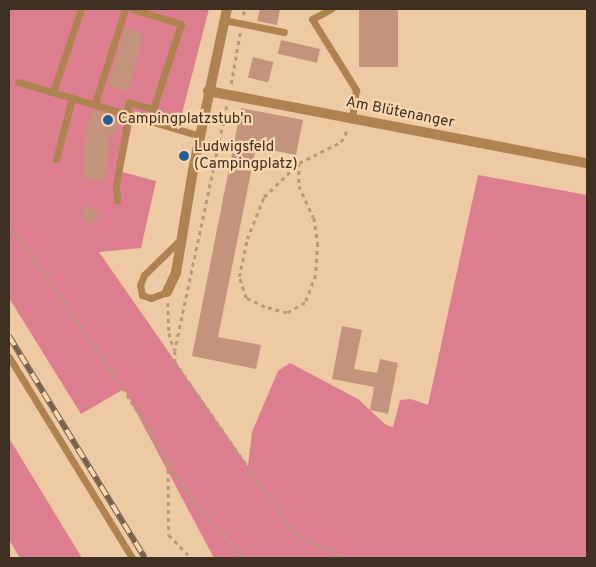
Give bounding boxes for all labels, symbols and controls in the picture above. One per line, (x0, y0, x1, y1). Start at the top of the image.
street label: Am Blütenanger (344, 94, 456, 132)
place label: Campingplatzstub'n (118, 111, 252, 129)
marker: Campingplatzstub'n (102, 114, 114, 126)
place label: Ludwigsfeld (Campingplatz) (194, 138, 298, 173)
marker: Ludwigsfeld (Campingplatz) (178, 150, 190, 162)

